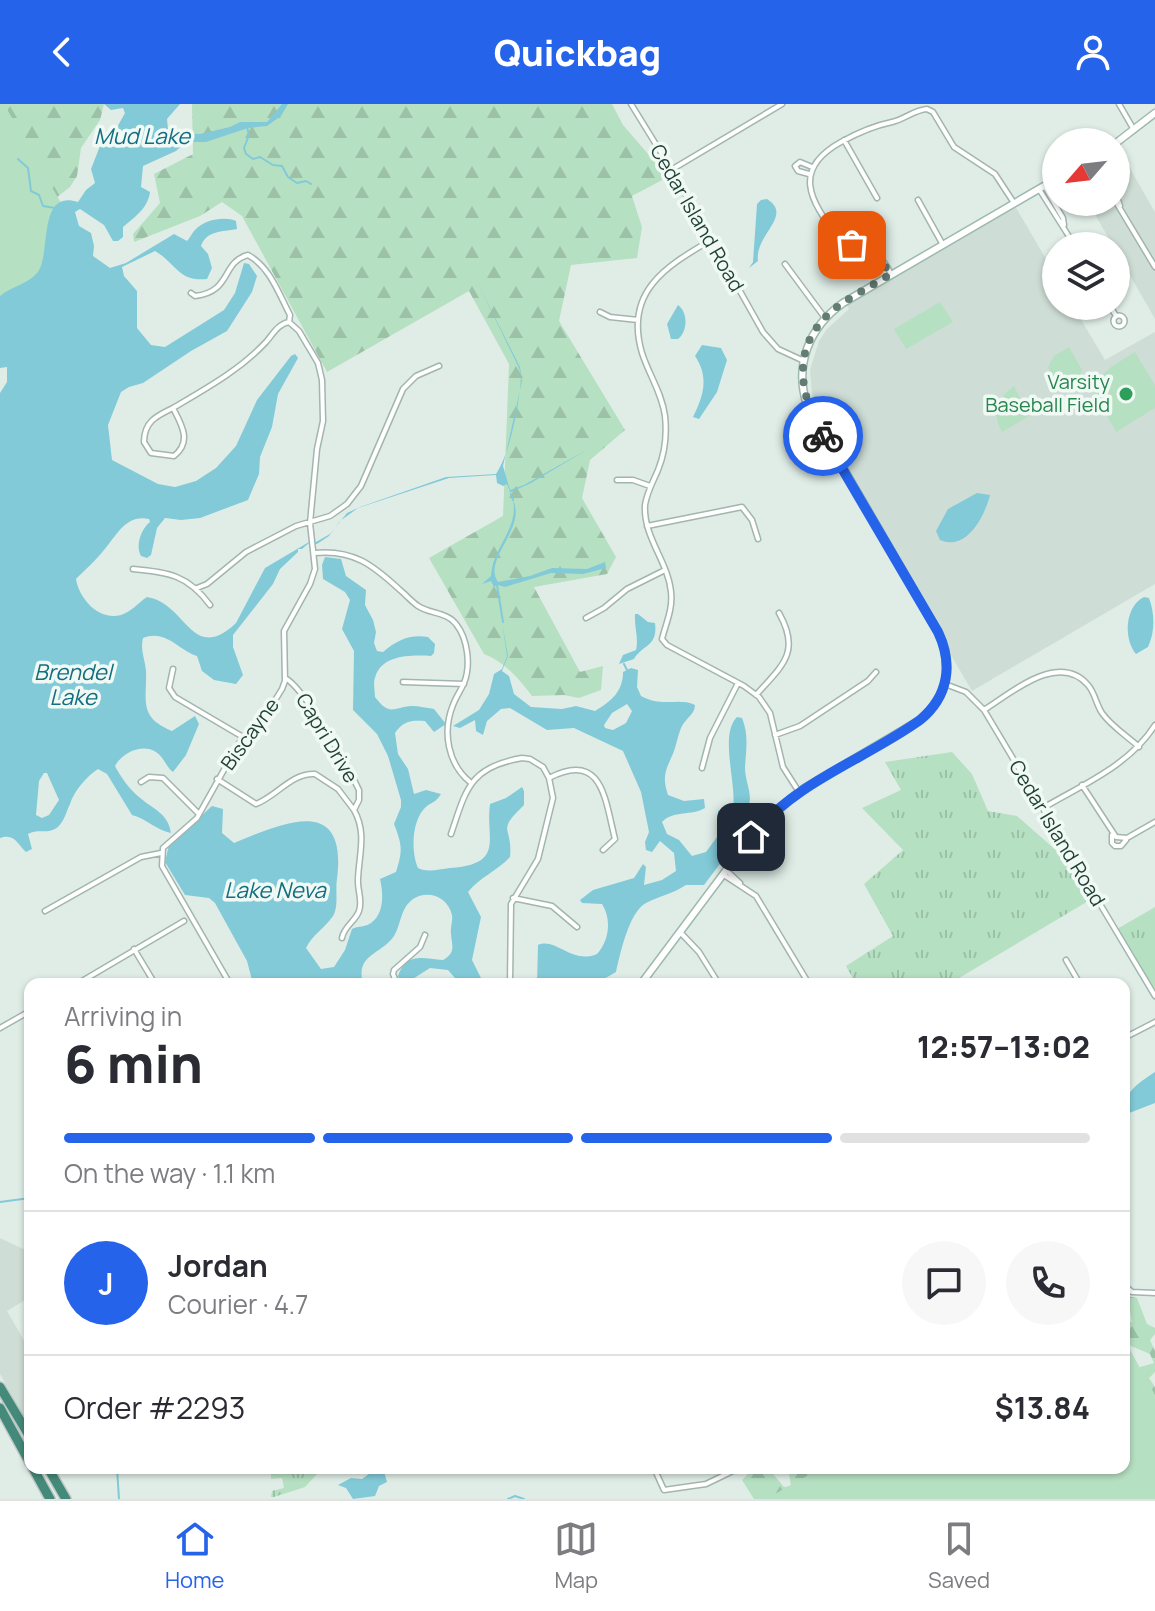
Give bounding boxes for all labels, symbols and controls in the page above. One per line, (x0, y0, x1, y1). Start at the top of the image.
text: Quickbag (494, 28, 661, 77)
icon: back (40, 30, 84, 74)
icon: person (1071, 30, 1115, 74)
water label: Mud Lake (94, 121, 191, 151)
north arrow (1042, 128, 1130, 216)
map controls (1042, 128, 1130, 320)
street label: Cedar Island Road (644, 139, 751, 296)
pin (818, 211, 886, 279)
icon: bag (830, 223, 874, 267)
button: layers (1042, 232, 1130, 320)
place label: Varsity Baseball Field (985, 368, 1110, 418)
marker: Varsity Baseball Field (1117, 385, 1135, 403)
courier (783, 396, 863, 476)
icon: bike (801, 414, 845, 458)
water label: Brendel Lake (34, 657, 115, 712)
street label: Capri Drive (290, 688, 365, 788)
street label: Biscayne (214, 692, 285, 775)
street label: Cedar Island Road (1003, 755, 1112, 911)
pin (717, 803, 785, 871)
icon: home (729, 815, 773, 859)
water label: Lake Neva (224, 875, 328, 905)
text: Arriving in (64, 998, 182, 1034)
text: 12:57–13:02 (917, 1026, 1090, 1067)
text: 6 min (64, 1028, 203, 1099)
text: On the way · 1.1 km (64, 1155, 275, 1191)
button: chat (902, 1241, 986, 1325)
button: phone (1006, 1241, 1090, 1325)
text: Jordan (168, 1245, 268, 1286)
text: J (98, 1263, 114, 1304)
text: Courier · 4.7 (168, 1286, 308, 1322)
text: Order #2293 (64, 1387, 245, 1428)
text: $13.84 (995, 1387, 1090, 1428)
tab: Home (165, 1517, 224, 1595)
tab: Map (554, 1517, 598, 1595)
tab: Saved (928, 1517, 990, 1595)

